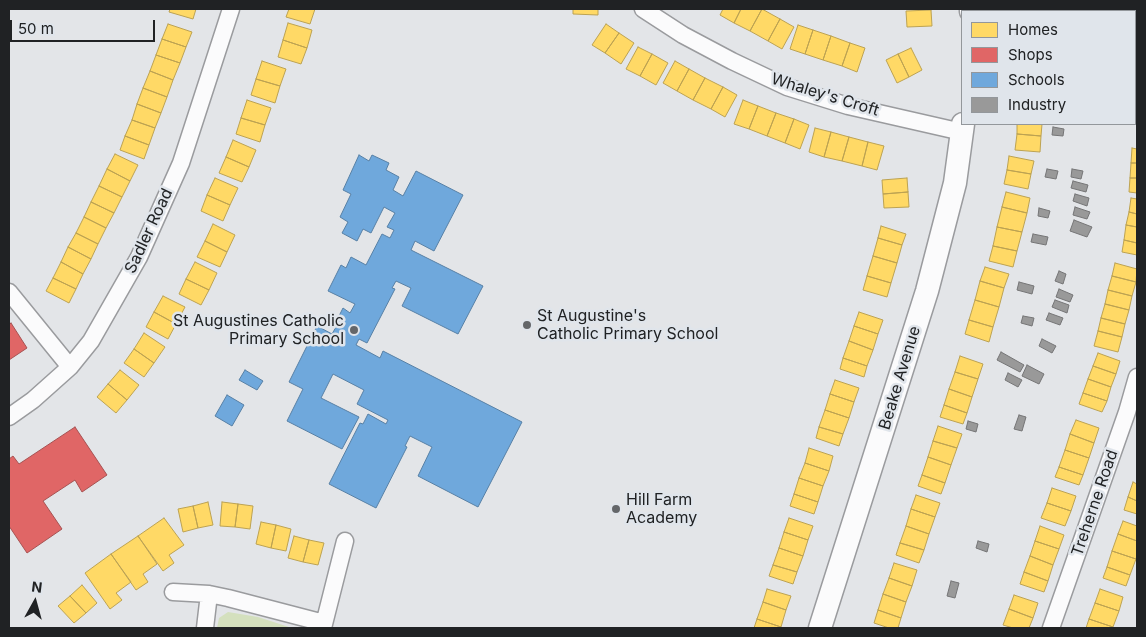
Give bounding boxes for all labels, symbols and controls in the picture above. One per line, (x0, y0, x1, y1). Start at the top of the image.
scale bar (12, 10, 158, 42)
legend (961, 10, 1136, 125)
text: 50 m (18, 19, 54, 38)
text: Homes (1008, 20, 1058, 39)
text: Shops (1008, 45, 1053, 64)
street label: Whaley's Croft (769, 70, 881, 120)
text: Schools (1008, 70, 1065, 89)
text: Industry (1008, 95, 1066, 114)
street label: Sadler Road (121, 186, 177, 276)
place label: St Augustine's Catholic Primary School (537, 306, 718, 344)
place label: St Augustines Catholic Primary School (173, 311, 344, 349)
marker: St Augustine's Catholic Primary School (521, 319, 533, 331)
marker: St Augustines Catholic Primary School (348, 324, 360, 336)
street label: Beake Avenue (875, 324, 925, 432)
street label: Treherne Road (1068, 447, 1122, 559)
place label: Hill Farm Academy (626, 490, 697, 528)
marker: Hill Farm Academy (610, 503, 622, 515)
north arrow (10, 577, 60, 627)
text: N (31, 578, 43, 596)

